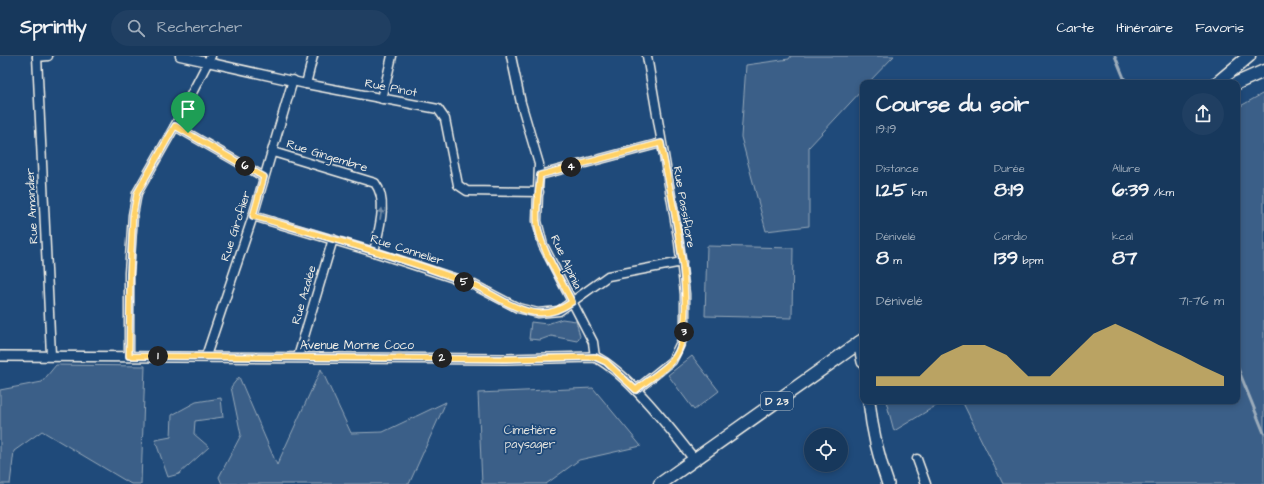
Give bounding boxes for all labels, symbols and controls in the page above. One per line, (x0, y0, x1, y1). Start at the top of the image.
search box (111, 10, 391, 46)
text: Sprintly (20, 14, 87, 41)
icon: search (125, 17, 147, 39)
text: Rechercher (157, 17, 242, 38)
text: Carte (1056, 18, 1094, 38)
text: Itinéraire (1116, 18, 1173, 38)
text: Favoris (1195, 18, 1244, 38)
street label: Rue Pinot (363, 75, 419, 101)
text: Course du soir (876, 89, 1029, 120)
pin (171, 92, 205, 133)
button: share (1182, 93, 1224, 135)
icon: arrive (177, 98, 199, 120)
text: 19:19 (876, 120, 896, 138)
street label: Rue Gingembre (284, 136, 370, 178)
pin: 6 (235, 156, 255, 176)
pin: 4 (561, 157, 581, 177)
text: 6 (242, 158, 248, 173)
text: 4 (567, 159, 575, 174)
text: Distance (876, 161, 919, 176)
text: Durée (994, 161, 1025, 176)
text: Allure (1112, 161, 1140, 176)
street label: Rue Passiflore (668, 165, 700, 250)
street label: Rue Amandier (21, 167, 42, 244)
text: 1.25 (876, 176, 907, 204)
text: 8:19 (994, 176, 1024, 204)
text: 6:39 (1112, 176, 1149, 204)
text: km (907, 185, 927, 200)
text: /km (1149, 185, 1174, 200)
street label: Rue Giroflier (217, 188, 256, 264)
one-way arrow (378, 208, 384, 220)
text: Dénivelé (876, 229, 916, 244)
text: Cardio (994, 229, 1027, 244)
text: kcal (1112, 229, 1133, 244)
street label: Rue Cannelier (368, 230, 446, 270)
street label: Rue Alpinia (546, 232, 586, 292)
text: 8 (876, 244, 889, 272)
text: 139 (994, 244, 1018, 272)
text: 87 (1112, 244, 1137, 272)
text: m (889, 253, 902, 268)
text: bpm (1018, 253, 1043, 268)
street label: Rue Azalée (287, 263, 321, 326)
pin: 5 (454, 272, 474, 292)
text: 5 (460, 274, 468, 289)
text: Dénivelé (876, 292, 923, 310)
text: 71–76 m (1179, 292, 1224, 310)
pin: 3 (674, 322, 694, 342)
text: 3 (681, 324, 687, 339)
street label: Avenue Morne Coco (300, 337, 414, 354)
pin: 1 (148, 346, 168, 366)
text: 1 (157, 348, 159, 363)
pin: 2 (432, 348, 452, 368)
text: 2 (439, 350, 445, 365)
road number: D 23 (761, 392, 793, 410)
park label: Cimetière paysager (504, 422, 557, 454)
map controls (804, 428, 848, 472)
button: locate (804, 428, 848, 472)

